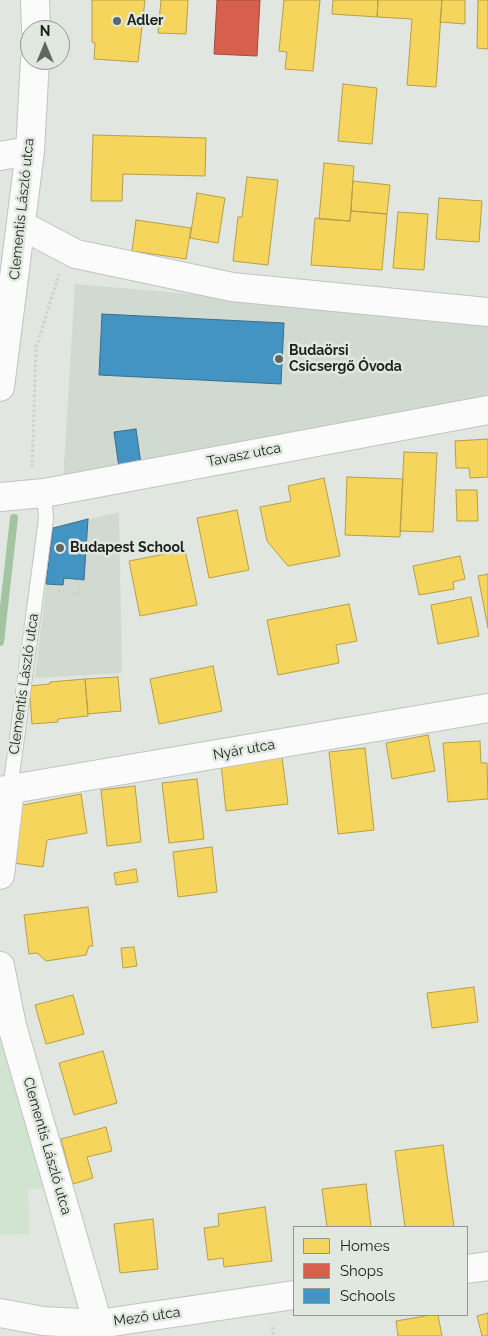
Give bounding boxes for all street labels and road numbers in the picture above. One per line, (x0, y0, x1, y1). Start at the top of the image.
street label: Clementis László utca (6, 137, 38, 281)
street label: Tavasz utca (206, 440, 282, 470)
street label: Clementis László utca (6, 612, 42, 756)
street label: Nyár utca (212, 736, 276, 764)
street label: Clementis László utca (19, 1075, 75, 1217)
street label: Mező utca (113, 1304, 181, 1330)

